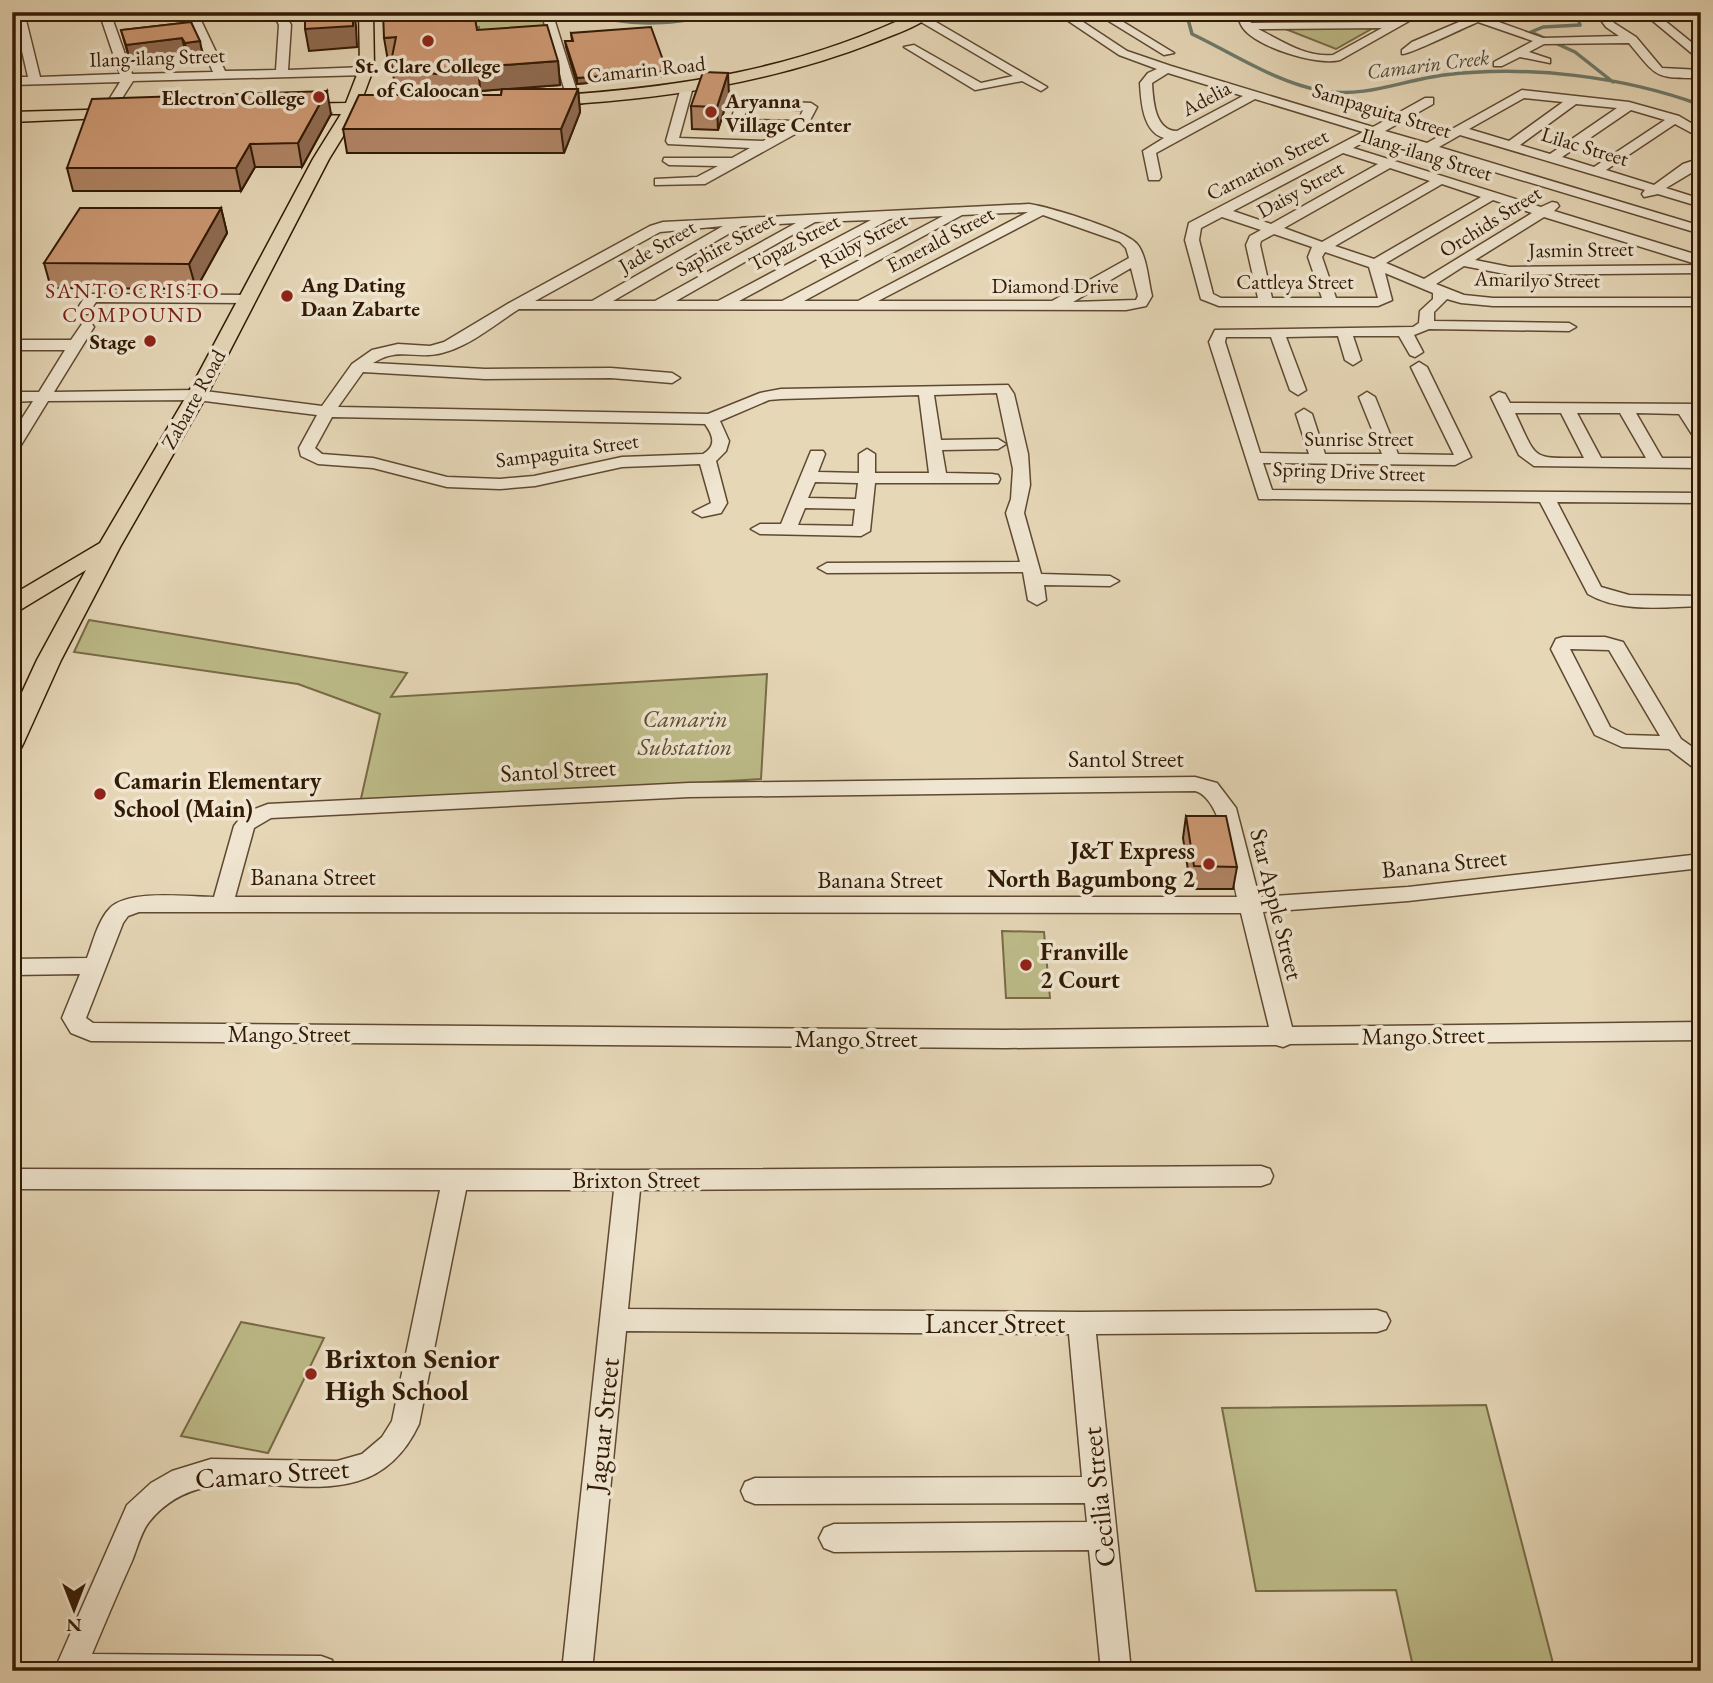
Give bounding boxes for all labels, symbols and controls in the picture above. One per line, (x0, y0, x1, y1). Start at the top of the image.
marker: St. Clare College of Caloocan (420, 33, 436, 49)
street label: Ilang-ilang Street (89, 41, 226, 73)
water label: Camarin Creek (1365, 43, 1491, 85)
street label: Camarin Road (585, 49, 707, 89)
place label: St. Clare College of Caloocan (355, 52, 501, 103)
street label: Adelia (1176, 74, 1236, 123)
street label: Sampaguita Street (1309, 76, 1455, 144)
place label: Electron College (162, 84, 305, 111)
place label: Aryanna Village Center (724, 87, 851, 138)
marker: Electron College (311, 89, 327, 105)
marker: Aryanna Village Center (703, 104, 719, 120)
street label: Lilac Street (1538, 120, 1632, 172)
street label: Ilang-ilang Street (1358, 121, 1496, 187)
street label: Carnation Street (1201, 122, 1333, 206)
street label: Daisy Street (1252, 154, 1349, 224)
street label: Orchids Street (1434, 179, 1546, 263)
street label: Emerald Street (882, 199, 999, 279)
street label: Saphire Street (670, 205, 780, 283)
street label: Ruby Street (814, 205, 912, 274)
street label: Topaz Street (744, 207, 844, 277)
street label: Jade Street (612, 213, 701, 280)
street label: Jasmin Street (1526, 235, 1634, 263)
street label: Amarilyo Street (1473, 264, 1601, 294)
street label: Cattleya Street (1236, 268, 1354, 295)
place label: Ang Dating Daan Zabarte (300, 271, 420, 322)
street label: Diamond Drive (992, 272, 1118, 299)
district label: SANTO CRISTO COMPOUND (45, 277, 221, 328)
marker: Ang Dating Daan Zabarte (279, 288, 295, 304)
place label: Stage (89, 328, 136, 355)
marker: Stage (142, 333, 158, 349)
street label: Zabarte Road (155, 344, 232, 454)
street label: Sunrise Street (1304, 425, 1414, 452)
street label: Sampaguita Street (494, 427, 641, 473)
street label: Spring Drive Street (1272, 455, 1426, 487)
park label: Camarin Substation (637, 703, 732, 762)
street label: Santol Street (1068, 743, 1184, 774)
street label: Santol Street (499, 751, 617, 789)
place label: Camarin Elementary School (Main) (114, 765, 322, 824)
marker: Camarin Elementary School (Main) (92, 786, 108, 802)
street label: Star Apple Street (1243, 825, 1311, 983)
place label: J&T Express North Bagumbong 2 (987, 835, 1195, 895)
street label: Banana Street (1380, 841, 1509, 885)
marker: J&T Express North Bagumbong 2 (1201, 856, 1217, 872)
street label: Banana Street (250, 861, 376, 892)
street label: Banana Street (817, 864, 943, 895)
place label: Franville 2 Court (1040, 936, 1128, 995)
marker: Franville 2 Court (1018, 957, 1034, 973)
street label: Mango Street (227, 1018, 351, 1049)
street label: Mango Street (1361, 1018, 1485, 1052)
street label: Mango Street (794, 1023, 918, 1054)
street label: Brixton Street (572, 1164, 700, 1195)
street label: Lancer Street (925, 1305, 1065, 1341)
place label: Brixton Senior High School (325, 1340, 500, 1408)
street label: Jaguar Street (577, 1356, 627, 1496)
marker: Brixton Senior High School (303, 1366, 319, 1382)
street label: Cecilia Street (1073, 1425, 1123, 1569)
street label: Camaro Street (194, 1450, 350, 1496)
north arrow (38, 1574, 108, 1644)
text: N (66, 1613, 82, 1638)

